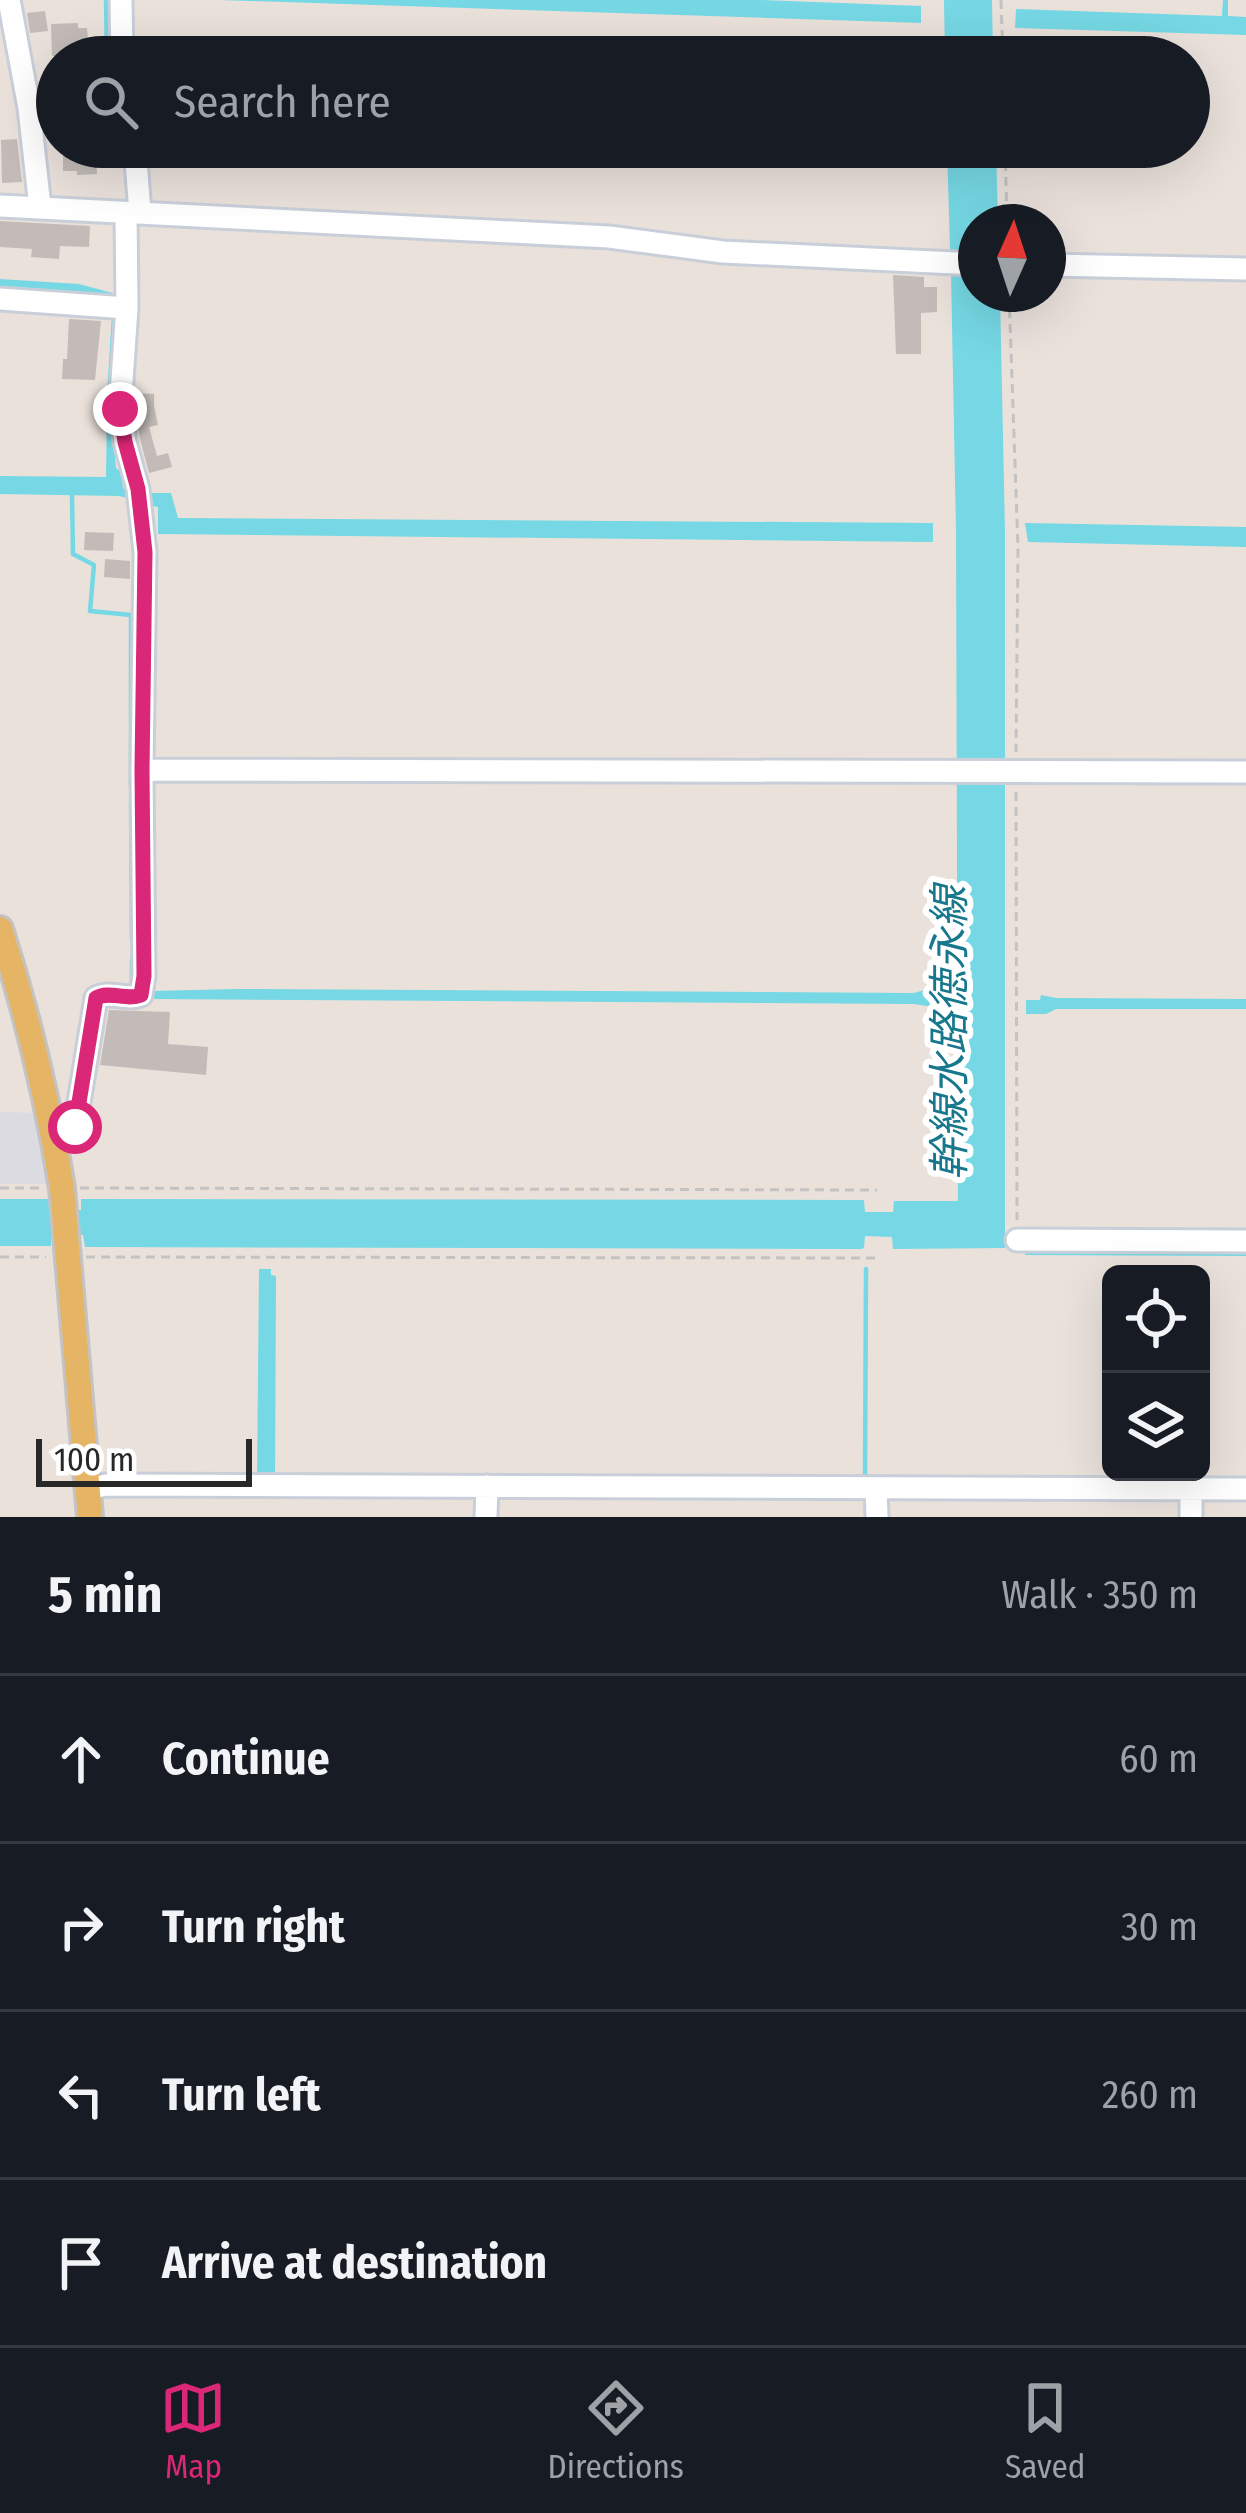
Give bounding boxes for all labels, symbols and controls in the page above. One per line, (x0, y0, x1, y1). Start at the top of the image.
search box (36, 36, 1210, 168)
icon: search (78, 69, 144, 135)
text: Search here (174, 75, 391, 129)
north arrow (958, 204, 1066, 312)
route end (93, 382, 147, 436)
water label: 幹線水路徳永線 (925, 881, 975, 1180)
route start (48, 1100, 102, 1154)
map controls (1102, 1265, 1210, 1481)
button: locate (1102, 1265, 1210, 1373)
button: layers (1102, 1373, 1210, 1481)
scale bar (36, 1433, 252, 1486)
text: 100 m (54, 1440, 134, 1480)
text: 5 min (48, 1564, 163, 1626)
text: Walk · 350 m (1001, 1572, 1198, 1618)
icon: ahead (48, 1726, 114, 1792)
text: Continue (162, 1732, 330, 1786)
text: 60 m (1119, 1736, 1198, 1782)
icon: right (48, 1894, 114, 1960)
text: Turn right (162, 1900, 345, 1954)
text: 30 m (1121, 1904, 1198, 1950)
icon: left (48, 2062, 114, 2128)
text: Turn left (162, 2068, 321, 2122)
text: 260 m (1102, 2072, 1198, 2118)
icon: arrive (48, 2230, 114, 2296)
text: Arrive at destination (162, 2236, 547, 2290)
tab: Map (160, 2375, 226, 2487)
tab: Directions (547, 2375, 684, 2487)
tab: Saved (1005, 2375, 1085, 2487)

